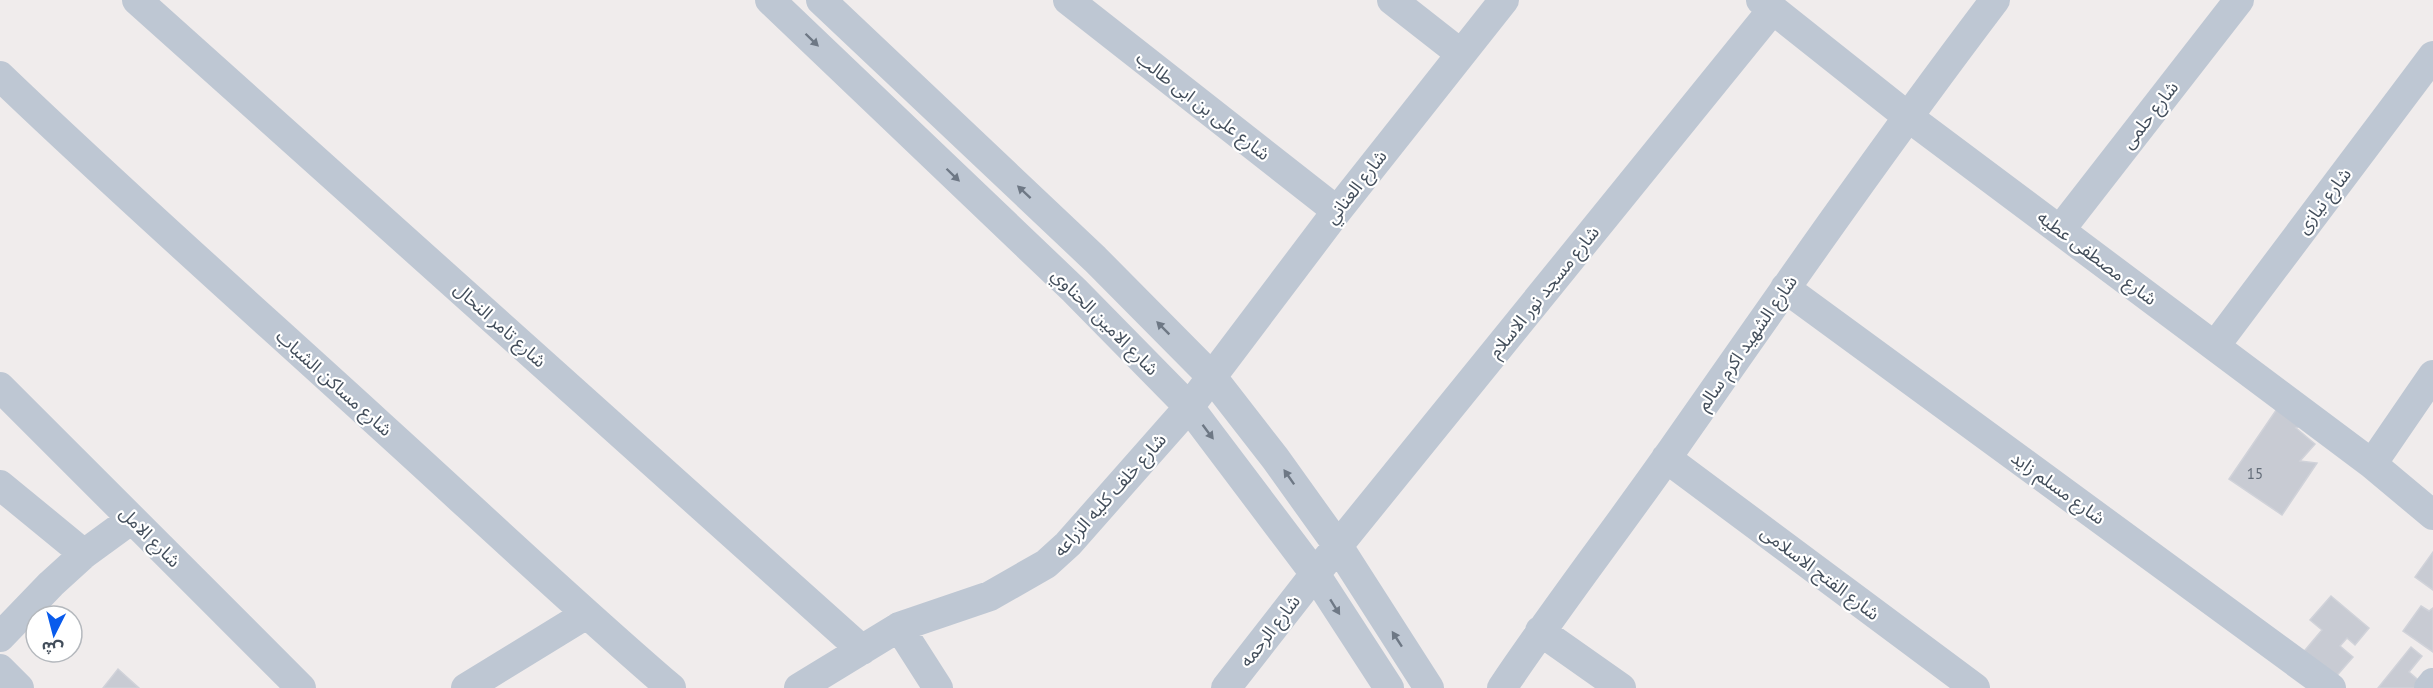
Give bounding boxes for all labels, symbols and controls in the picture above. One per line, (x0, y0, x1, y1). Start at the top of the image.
one-way arrow (805, 33, 819, 47)
street label: شارع على بن ابى طالب (1130, 46, 1275, 168)
street label: شارع حلمى (2116, 76, 2186, 155)
street label: شارع العناني (1320, 145, 1394, 230)
street label: شارع نيازى (2291, 163, 2358, 240)
one-way arrow (946, 167, 960, 181)
one-way arrow (1017, 185, 1031, 199)
street label: شارع مصطفى عطيه (2031, 205, 2162, 312)
street label: شارع مسجد نور الاسلام (1483, 221, 1606, 364)
street label: شارع الامين الحناوي (1045, 263, 1164, 382)
street label: شارع الشهيد اكرم سالم (1691, 271, 1804, 417)
street label: شارع تامر النحال (447, 277, 551, 374)
one-way arrow (1157, 321, 1171, 335)
street label: شارع مساكن الشباب (269, 324, 397, 443)
one-way arrow (1202, 425, 1214, 440)
street label: شارع خلف كليه الزراعه (1048, 428, 1173, 563)
street label: شارع مسلم زايد (2005, 446, 2110, 532)
house number: 15 (2247, 464, 2263, 483)
one-way arrow (1283, 469, 1295, 484)
street label: شارع الامل (113, 501, 186, 574)
street label: شارع الفتح الاسلامى (1754, 520, 1884, 627)
street label: شارع الرحمه (1234, 590, 1307, 673)
one-way arrow (1330, 599, 1341, 615)
north arrow (24, 604, 84, 664)
one-way arrow (1392, 631, 1403, 647)
text: ش (40, 638, 64, 660)

